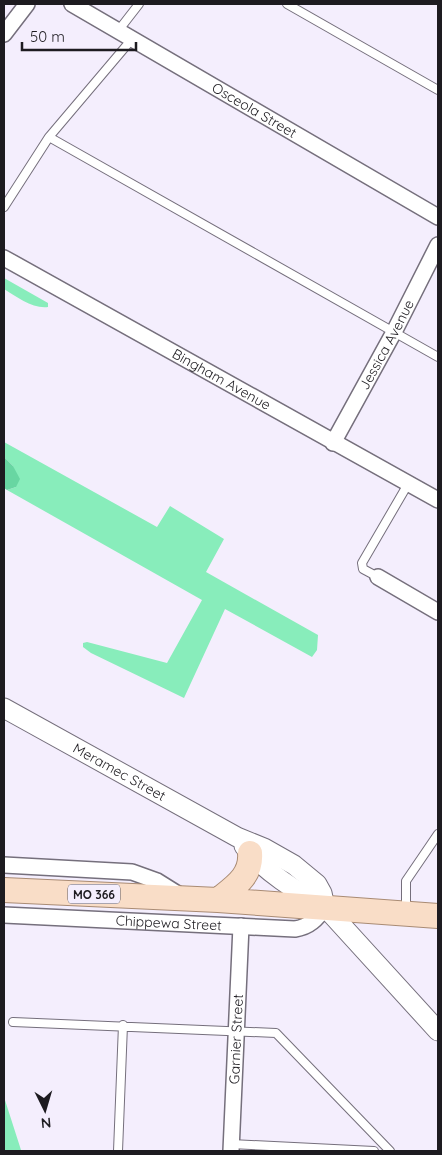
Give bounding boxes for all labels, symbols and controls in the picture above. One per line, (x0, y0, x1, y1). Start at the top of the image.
scale bar (22, 20, 136, 52)
text: 50 m (30, 27, 65, 46)
street label: Osceola Street (209, 79, 300, 142)
street label: Jessica Avenue (355, 297, 418, 393)
street label: Bingham Avenue (169, 345, 274, 414)
street label: Meramec Street (70, 739, 169, 805)
road number: MO 366 (68, 884, 120, 904)
street label: Chippewa Street (115, 911, 223, 934)
street label: Garnier Street (225, 993, 247, 1085)
north arrow (20, 1085, 70, 1135)
text: N (40, 1114, 52, 1132)

